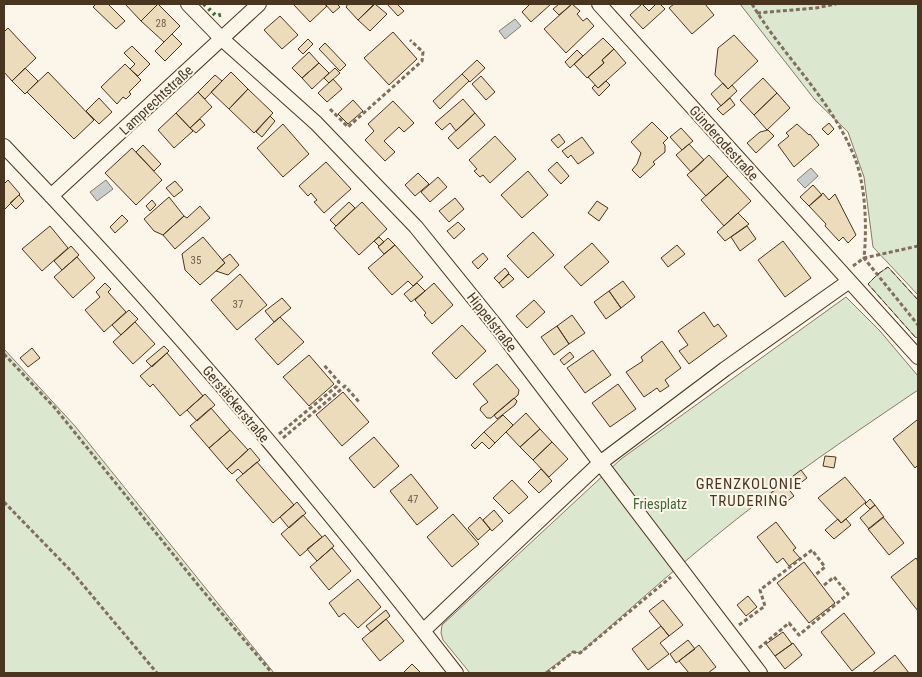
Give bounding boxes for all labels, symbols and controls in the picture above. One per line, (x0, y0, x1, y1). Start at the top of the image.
house number: 28 (156, 17, 166, 30)
street label: Lamprechtstraße (116, 62, 196, 138)
street label: Günderodestraße (686, 102, 762, 184)
house number: 35 (191, 254, 201, 267)
street label: Hippelstraße (464, 289, 520, 355)
house number: 37 (233, 298, 243, 311)
street label: Gerstäckerstraße (199, 363, 273, 446)
district label: GRENZKOLONIE TRUDERING (696, 475, 802, 510)
house number: 47 (408, 493, 418, 506)
park label: Friesplatz (633, 496, 687, 512)

